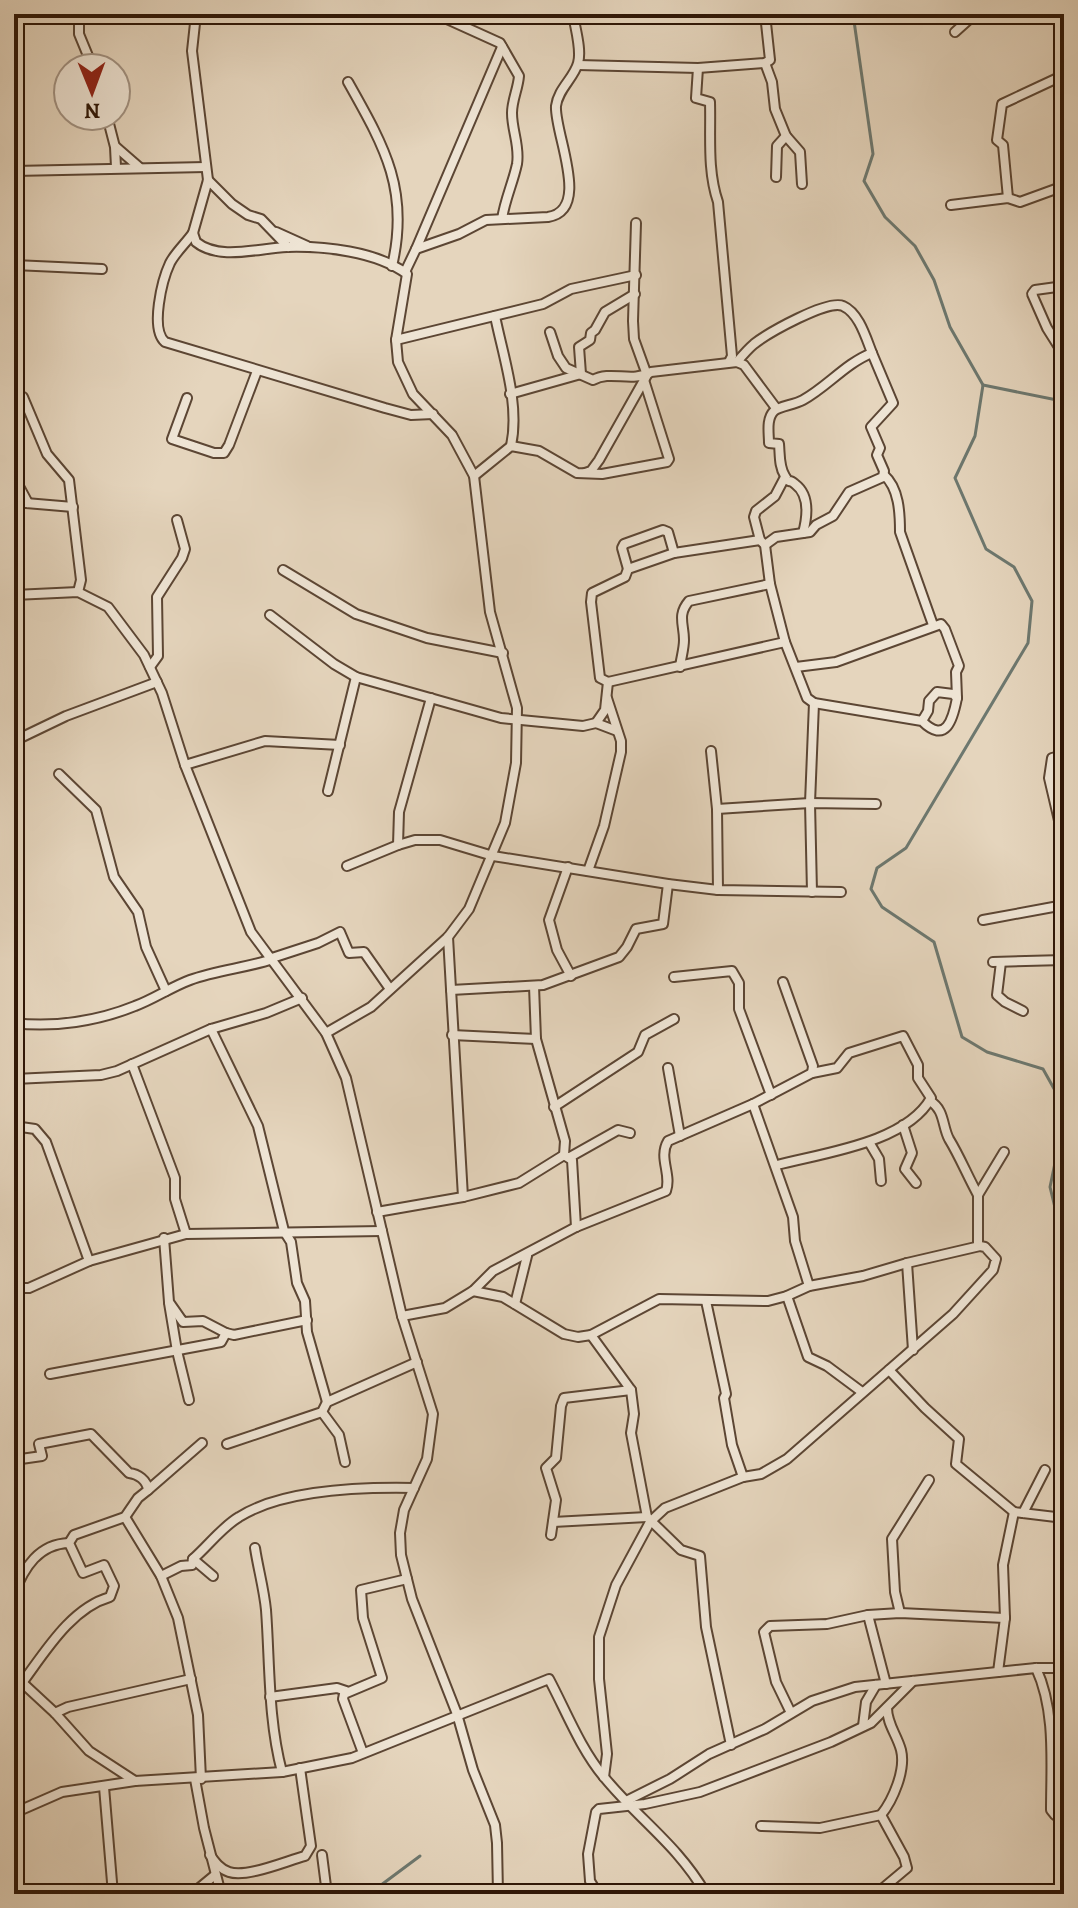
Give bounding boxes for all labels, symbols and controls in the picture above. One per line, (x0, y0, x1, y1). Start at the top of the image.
north arrow (52, 52, 132, 132)
text: N (84, 96, 101, 126)

